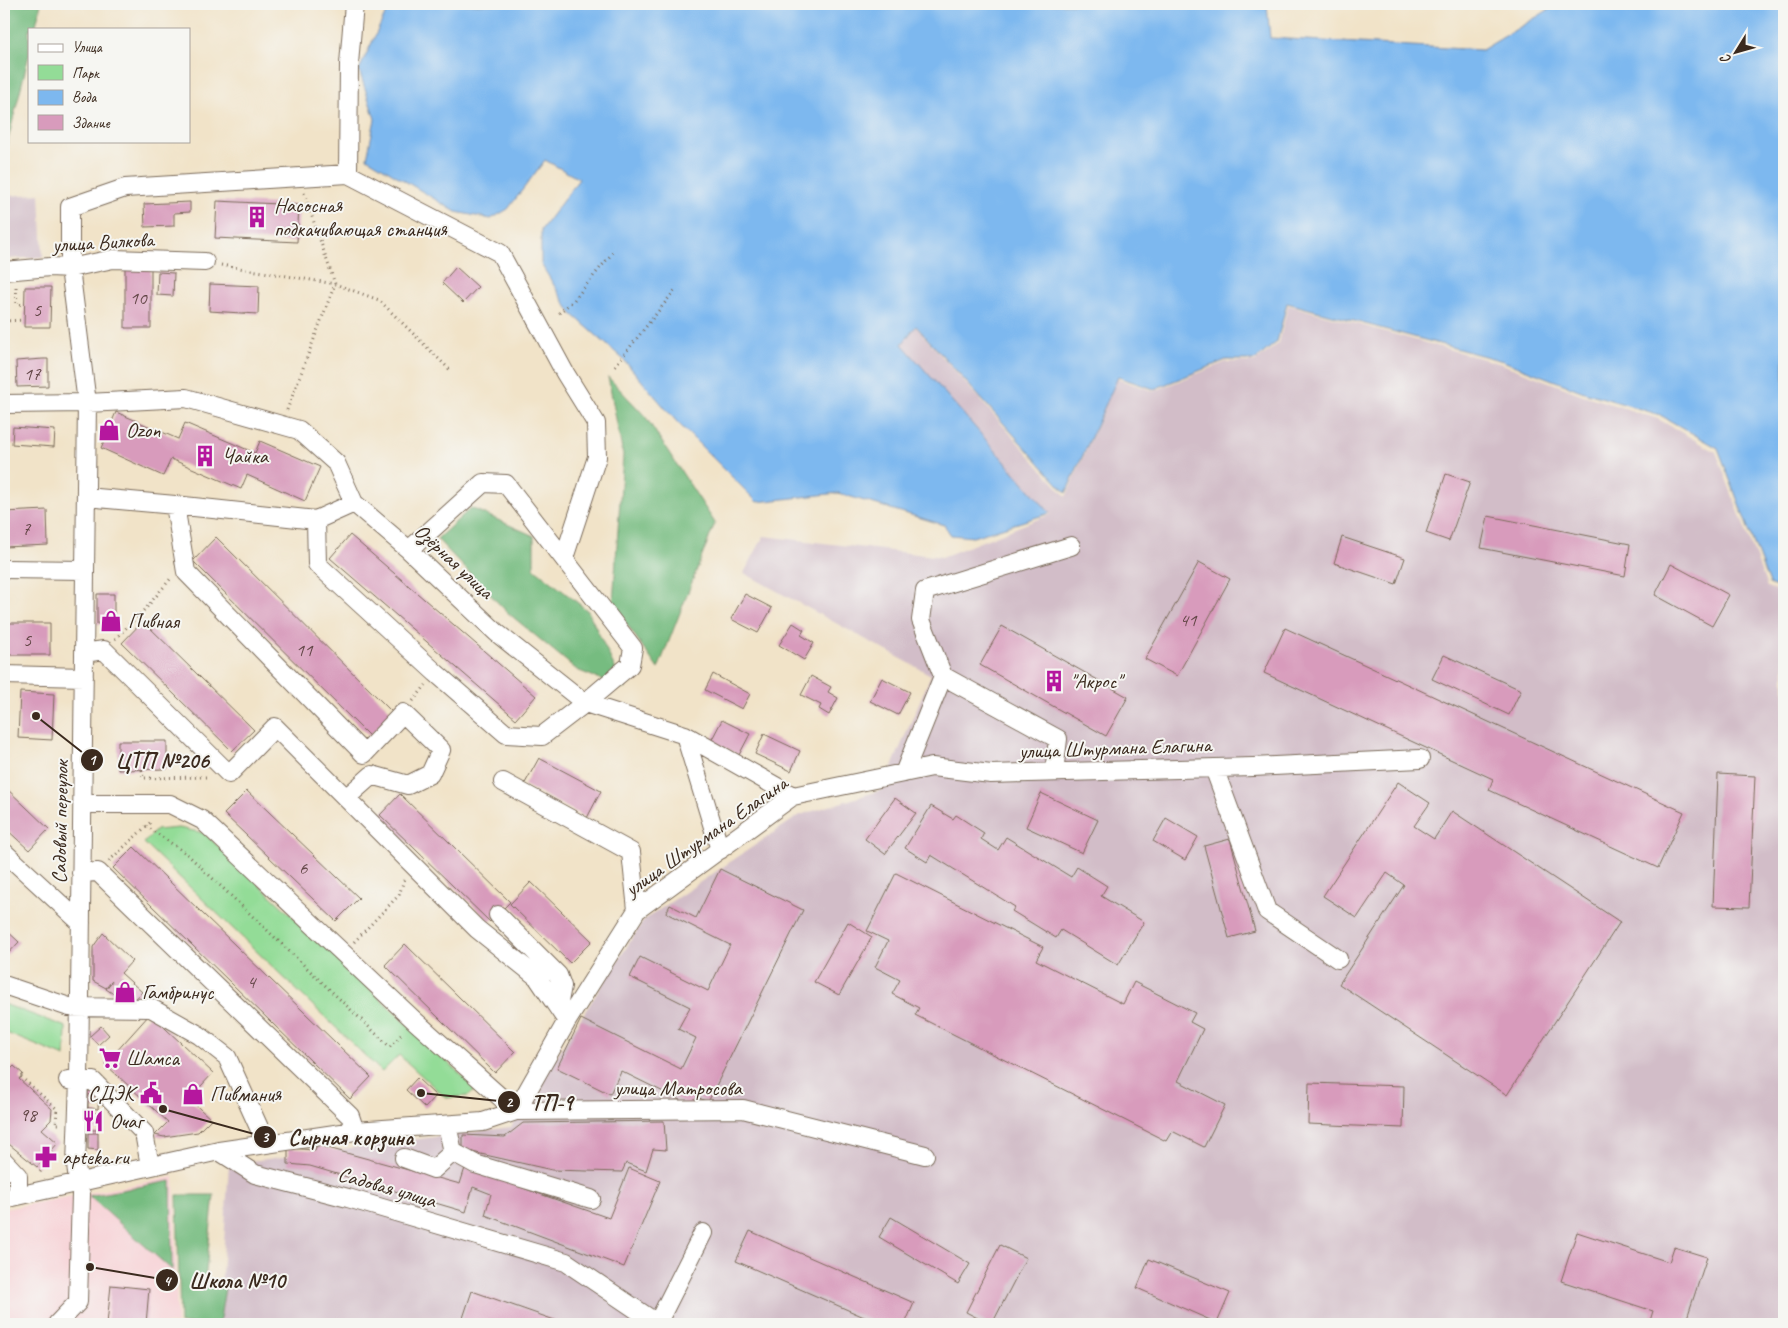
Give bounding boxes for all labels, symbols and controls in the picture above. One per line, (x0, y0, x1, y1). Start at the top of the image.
legend (28, 28, 190, 142)
north arrow (1710, 28, 1760, 78)
text: Улица (72, 38, 103, 57)
text: С (1716, 50, 1735, 67)
text: Парк (72, 64, 100, 83)
text: Вода (72, 88, 97, 107)
text: Здание (72, 114, 111, 133)
place label: Насосная подкачивающая станция (274, 192, 448, 242)
building icon: Насосная подкачивающая станция (244, 204, 270, 230)
street label: улица Вилкова (50, 226, 157, 258)
house number: 10 (129, 286, 148, 310)
house number: 5 (33, 298, 43, 322)
house number: 17 (23, 362, 42, 386)
shop icon: Ozon (96, 417, 122, 443)
place label: Ozon (126, 417, 161, 443)
building icon: Чайка (192, 443, 218, 469)
place label: Чайка (222, 443, 270, 469)
house number: 7 (22, 517, 32, 541)
street label: Озёрная улица (408, 518, 500, 606)
shop icon: Пивная (98, 608, 124, 634)
place label: Пивная (128, 608, 181, 634)
house number: 41 (1179, 608, 1198, 632)
house number: 5 (23, 628, 33, 652)
house number: 11 (295, 638, 314, 662)
building icon: "Акрос" (1041, 668, 1067, 694)
place label: "Акрос" (1070, 668, 1125, 694)
street label: улица Штурмана Елагина (1016, 732, 1214, 764)
callout: ЦТП №206 (80, 741, 218, 778)
text: ЦТП №206 (115, 747, 210, 775)
text: 1 (89, 751, 98, 770)
street label: Садовый переулок (46, 758, 74, 884)
street label: улица Штурмана Елагина (618, 769, 794, 903)
house number: 6 (299, 856, 309, 880)
house number: 4 (247, 970, 258, 994)
shop icon: Гамбринус (112, 979, 138, 1005)
place label: Гамбринус (142, 979, 215, 1005)
supermarket icon: Шамса (97, 1045, 123, 1071)
place label: Шамса (126, 1045, 180, 1071)
street label: улица Матросова (612, 1075, 743, 1101)
place label: СДЭК (88, 1080, 139, 1106)
public building icon: СДЭК (138, 1080, 164, 1106)
shop icon: Пивмания (180, 1081, 206, 1107)
place label: Пивмания (210, 1081, 283, 1107)
callout: ТП-9 (496, 1083, 583, 1120)
text: ТП-9 (531, 1089, 575, 1117)
text: 2 (506, 1093, 514, 1112)
house number: 98 (19, 1103, 39, 1127)
restaurant icon: Очаг (80, 1108, 106, 1134)
place label: Очаг (110, 1108, 146, 1134)
callout: Сырная корзина (253, 1119, 425, 1156)
text: Сырная корзина (288, 1124, 415, 1153)
text: 3 (262, 1128, 270, 1147)
pharmacy icon: apteka.ru (33, 1144, 59, 1170)
place label: apteka.ru (62, 1144, 130, 1170)
street label: Садовая улица (335, 1161, 441, 1214)
callout: Школа №10 (154, 1262, 295, 1299)
text: Школа №10 (189, 1267, 287, 1295)
text: 4 (164, 1272, 173, 1291)

